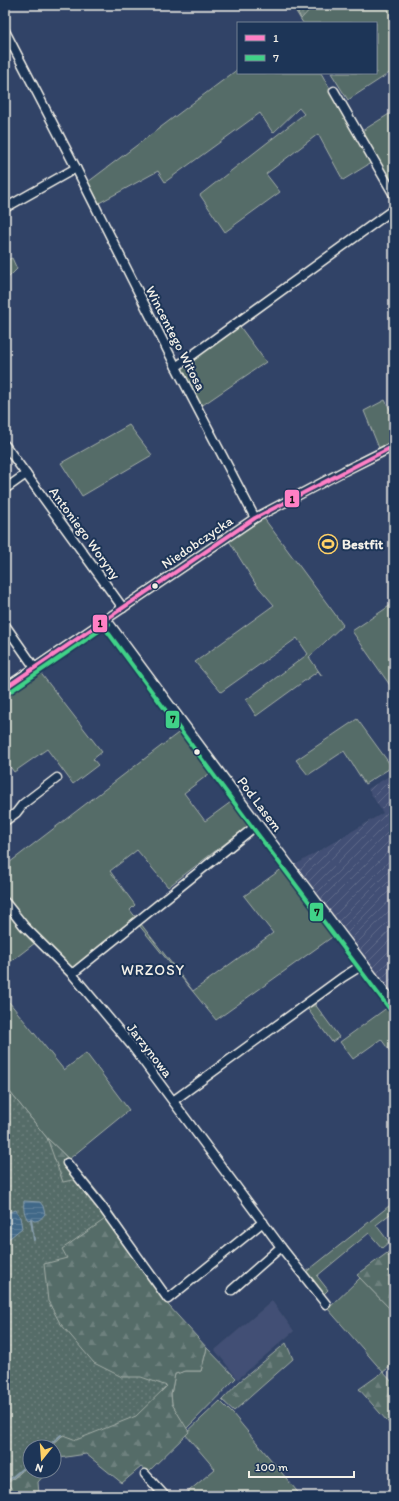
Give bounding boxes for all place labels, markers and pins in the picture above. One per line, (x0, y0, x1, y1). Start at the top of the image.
sports icon: Bestfit (317, 533, 339, 555)
place label: Bestfit (342, 536, 384, 553)
unlabelled marker (150, 581, 160, 591)
unlabelled marker (192, 747, 202, 757)

